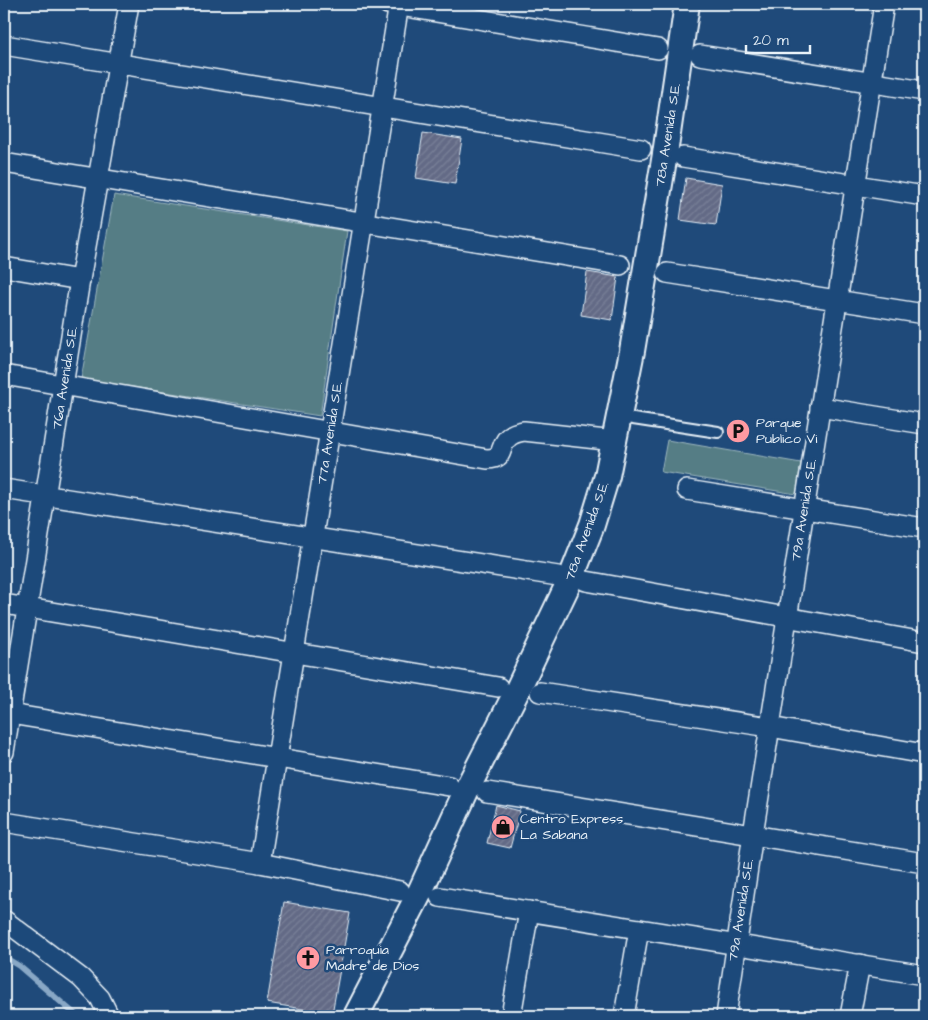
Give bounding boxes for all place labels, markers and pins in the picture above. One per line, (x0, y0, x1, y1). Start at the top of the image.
place label: Parque Publico Vi (756, 413, 817, 449)
parking icon: Parque Publico Vi (725, 418, 751, 444)
place label: Centro Express La Sabana (520, 809, 623, 845)
shop icon: Centro Express La Sabana (490, 814, 516, 840)
place label: Parroquia Madre de Dios (326, 940, 419, 976)
church icon: Parroquia Madre de Dios (295, 945, 321, 971)

